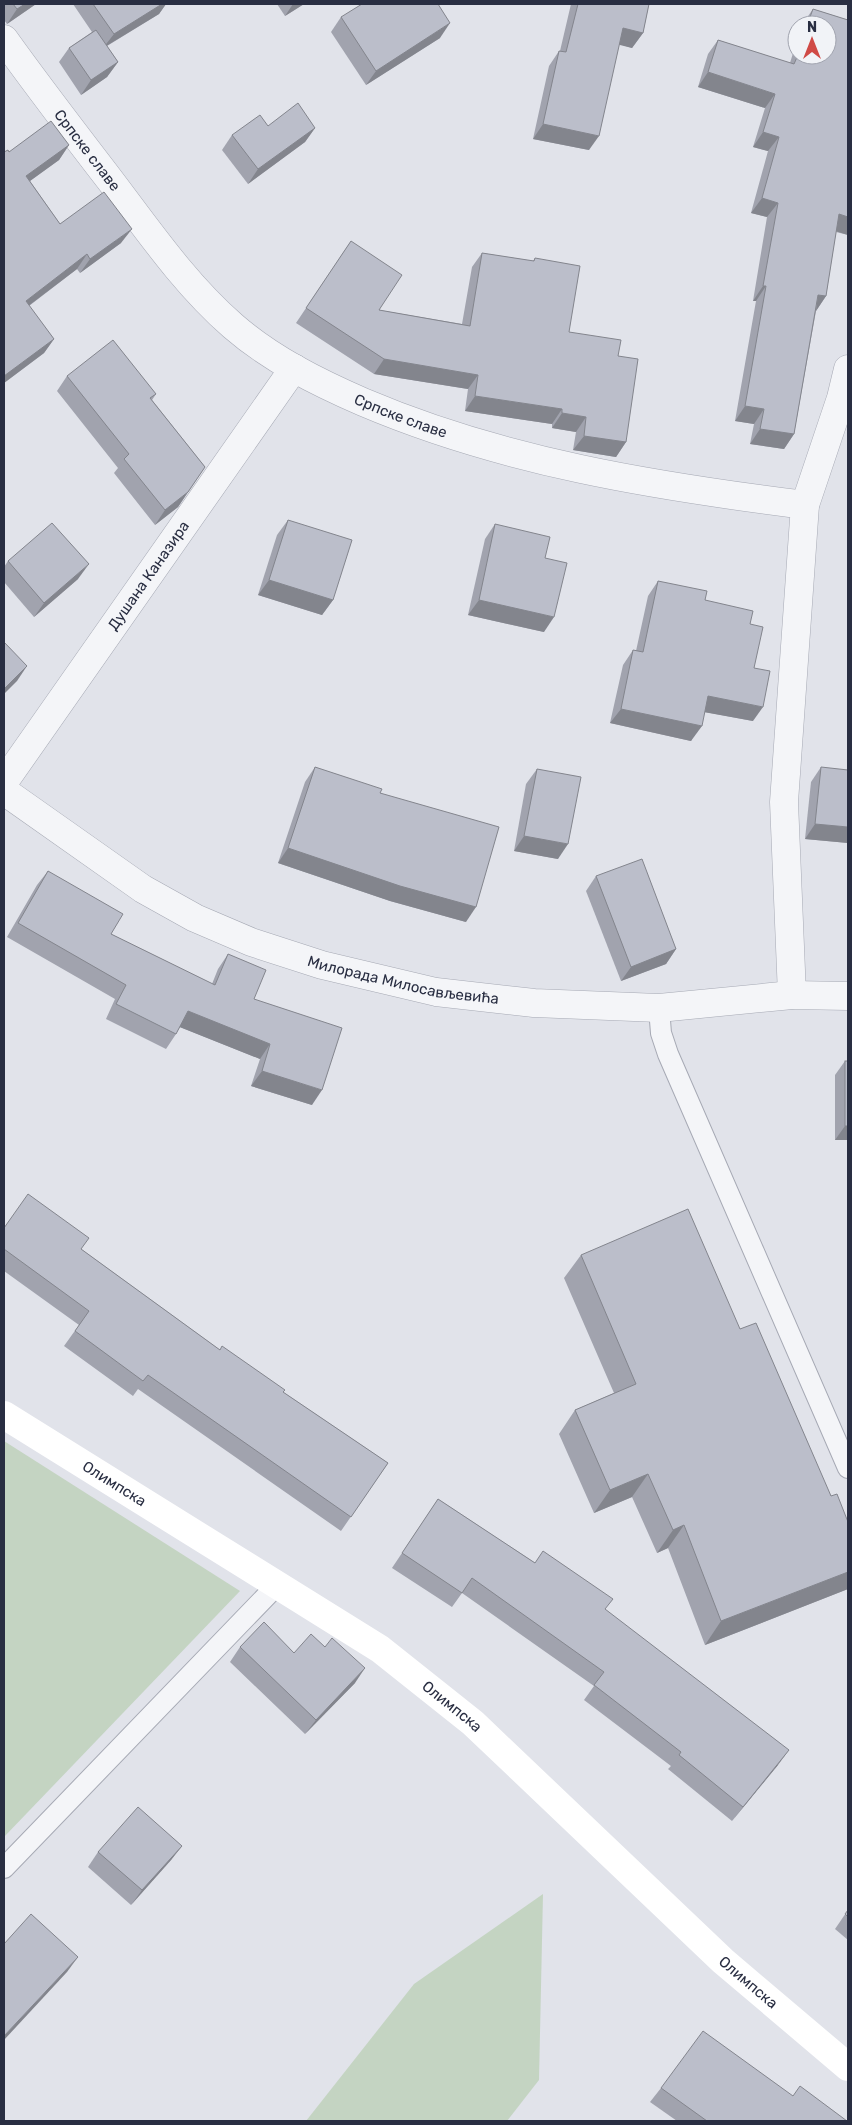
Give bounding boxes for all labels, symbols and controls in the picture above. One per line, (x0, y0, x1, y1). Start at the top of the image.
north arrow (787, 15, 837, 65)
text: N (807, 19, 817, 36)
street label: Српске славе (50, 106, 124, 195)
street label: Српске славе (351, 390, 449, 442)
street label: Душана Каназира (104, 517, 193, 634)
street label: Милорада Милосављевића (305, 952, 500, 1008)
street label: Олимпска (79, 1457, 149, 1510)
street label: Олимпска (419, 1677, 486, 1736)
street label: Олимпска (715, 1952, 781, 2012)

